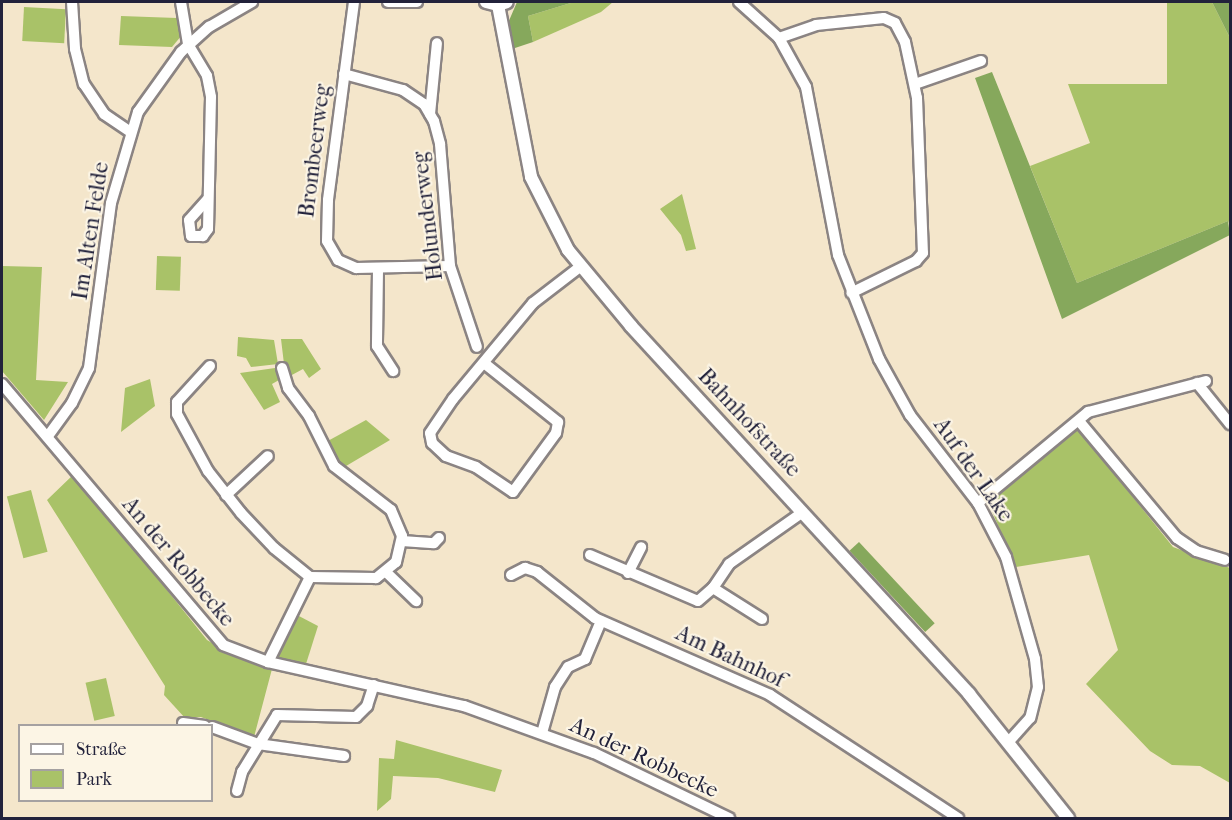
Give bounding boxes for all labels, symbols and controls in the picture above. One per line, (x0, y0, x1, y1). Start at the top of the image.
street label: Brombeerweg (294, 83, 336, 219)
street label: Holunderweg (407, 150, 449, 282)
street label: Im Alten Felde (67, 160, 115, 302)
street label: Bahnhofstraße (692, 363, 806, 483)
street label: Auf der Lake (928, 413, 1018, 527)
street label: An der Robbecke (116, 492, 240, 632)
street label: Am Bahnhof (671, 620, 789, 694)
street label: An der Robbecke (566, 712, 722, 804)
legend (18, 724, 213, 802)
text: Straße (76, 739, 126, 760)
text: Park (76, 769, 112, 790)

